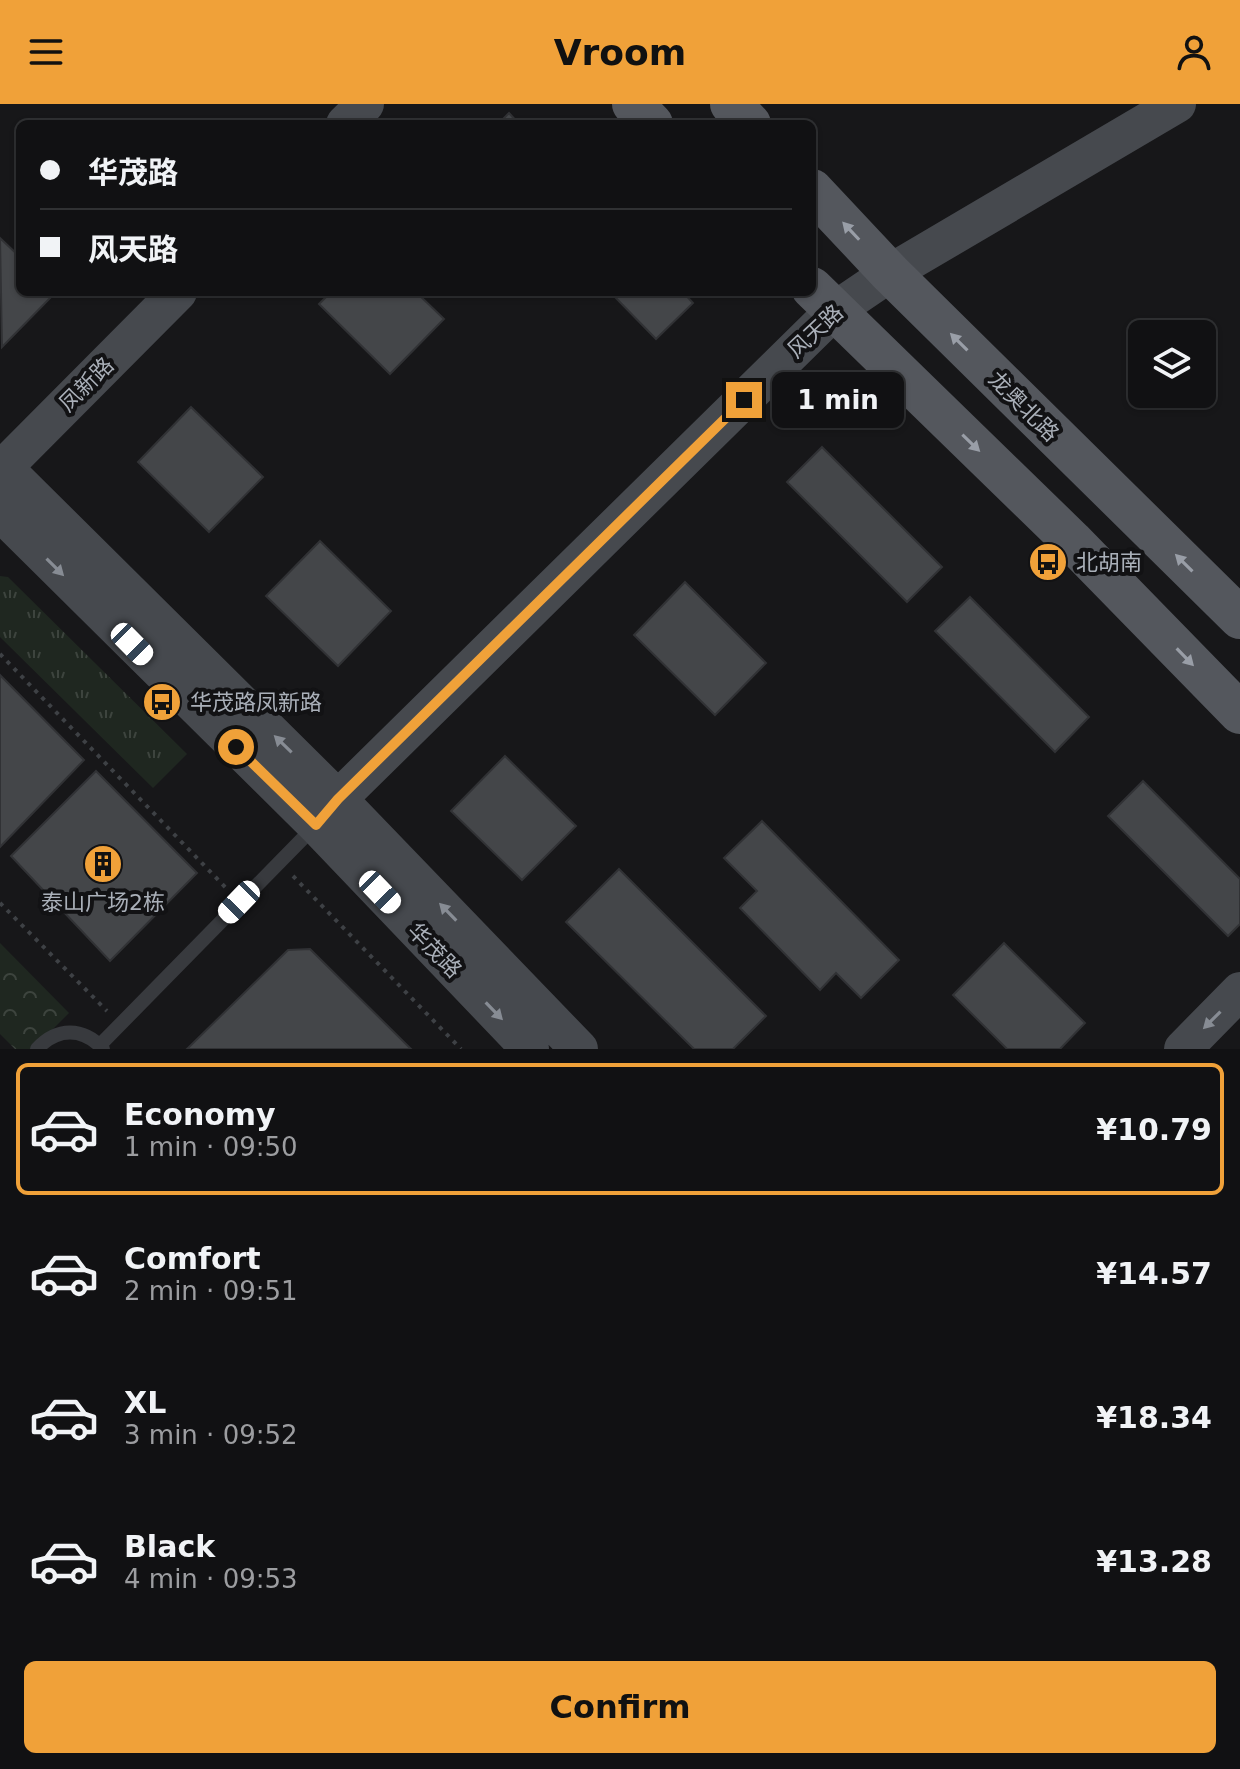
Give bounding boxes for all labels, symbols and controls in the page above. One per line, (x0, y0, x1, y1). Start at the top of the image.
icon: menu (24, 30, 68, 74)
icon: person (1172, 30, 1216, 74)
text: Vroom (554, 32, 686, 73)
text: 华茂路 (88, 155, 178, 190)
one-way arrow (842, 222, 860, 241)
text: 风天路 (88, 232, 178, 267)
street label: 风天路 (783, 300, 848, 363)
map controls (1128, 320, 1216, 408)
button: layers (1128, 320, 1216, 408)
one-way arrow (950, 333, 969, 352)
street label: 凤新路 (54, 352, 119, 417)
street label: 龙奥北路 (984, 366, 1064, 446)
callout: 1 min (772, 372, 904, 428)
route end (726, 382, 762, 418)
text: 1 min (797, 385, 879, 415)
one-way arrow (961, 434, 980, 452)
bus stop icon: 北胡南 (1027, 541, 1069, 583)
place label: 北胡南 (1076, 550, 1142, 575)
one-way arrow (1175, 555, 1194, 573)
one-way arrow (45, 558, 64, 576)
car (107, 619, 157, 669)
one-way arrow (1175, 647, 1194, 666)
bus stop icon: 华茂路凤新路 (141, 681, 183, 723)
place label: 华茂路凤新路 (190, 690, 322, 715)
route start (218, 729, 254, 765)
one-way arrow (274, 735, 293, 754)
building icon: 泰山广场2栋 (82, 843, 124, 885)
car (355, 866, 405, 918)
car (214, 876, 264, 928)
place label: 泰山广场2栋 (41, 890, 165, 915)
one-way arrow (439, 903, 457, 922)
street label: 华茂路 (403, 918, 467, 983)
one-way arrow (484, 1001, 502, 1020)
one-way arrow (1203, 1010, 1221, 1029)
icon: car (28, 1093, 100, 1165)
text: Economy (124, 1097, 276, 1132)
text: ¥10.79 (1096, 1112, 1212, 1147)
text: 1 min · 09:50 (124, 1132, 298, 1162)
icon: car (28, 1237, 100, 1309)
text: Comfort (124, 1241, 261, 1276)
text: ¥14.57 (1096, 1256, 1212, 1291)
text: 2 min · 09:51 (124, 1276, 298, 1306)
icon: car (28, 1381, 100, 1453)
text: XL (124, 1385, 166, 1420)
text: ¥18.34 (1096, 1400, 1212, 1435)
text: 3 min · 09:52 (124, 1420, 298, 1450)
icon: car (28, 1525, 100, 1597)
text: Black (124, 1529, 215, 1564)
text: ¥13.28 (1096, 1544, 1212, 1579)
text: 4 min · 09:53 (124, 1564, 298, 1594)
button: Confirm (24, 1661, 1216, 1753)

